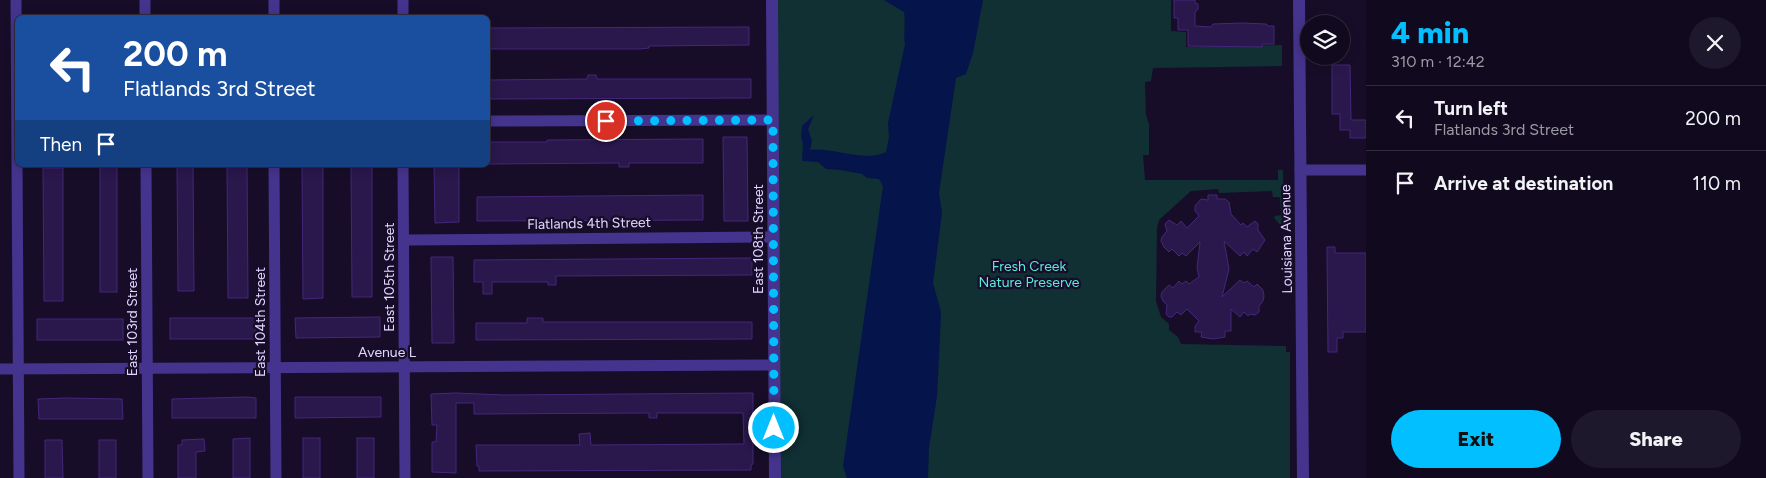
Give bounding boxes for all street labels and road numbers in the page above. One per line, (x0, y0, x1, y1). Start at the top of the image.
street label: East 108th Street (750, 184, 767, 294)
street label: Louisiana Avenue (1277, 184, 1296, 294)
street label: Flatlands 4th Street (527, 214, 651, 233)
street label: East 105th Street (381, 222, 398, 332)
street label: East 104th Street (252, 267, 269, 377)
street label: East 103rd Street (124, 268, 141, 376)
street label: Avenue L (358, 344, 417, 361)

